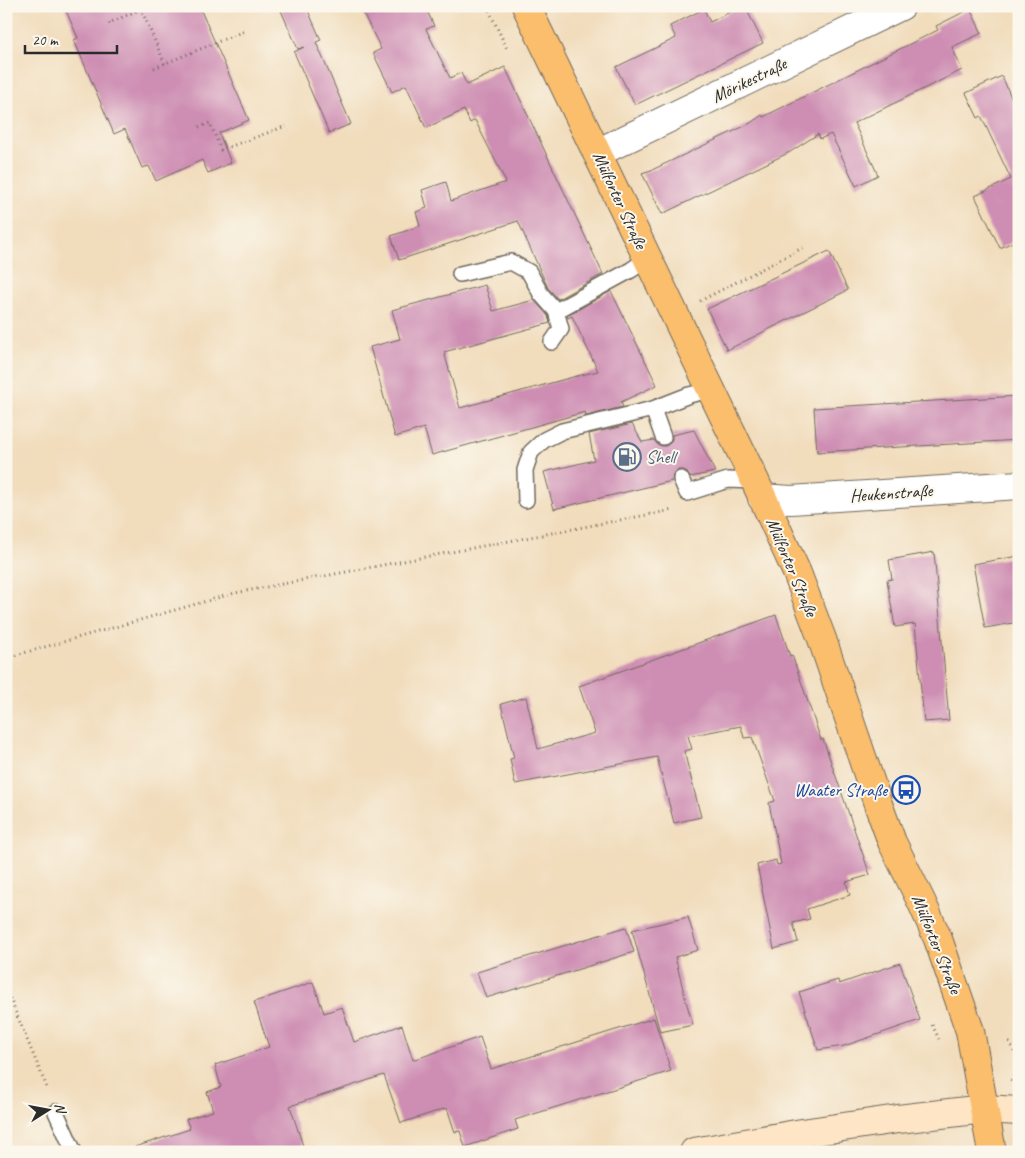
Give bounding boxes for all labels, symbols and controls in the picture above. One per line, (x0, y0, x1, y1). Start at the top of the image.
scale bar (25, 22, 118, 54)
text: 20 m (32, 31, 59, 50)
street label: Mörikestraße (708, 52, 791, 108)
street label: Mülforter Straße (588, 148, 653, 253)
fuel station icon: Shell (612, 442, 642, 472)
place label: Shell (646, 446, 678, 468)
street label: Heukenstraße (849, 479, 934, 507)
street label: Mülforter Straße (761, 514, 823, 621)
bus stop icon: Waater Straße (891, 775, 921, 805)
place label: Waater Straße (794, 779, 888, 801)
street label: Mülforter Straße (907, 891, 967, 998)
north arrow (22, 1086, 72, 1136)
text: N (51, 1102, 70, 1116)

